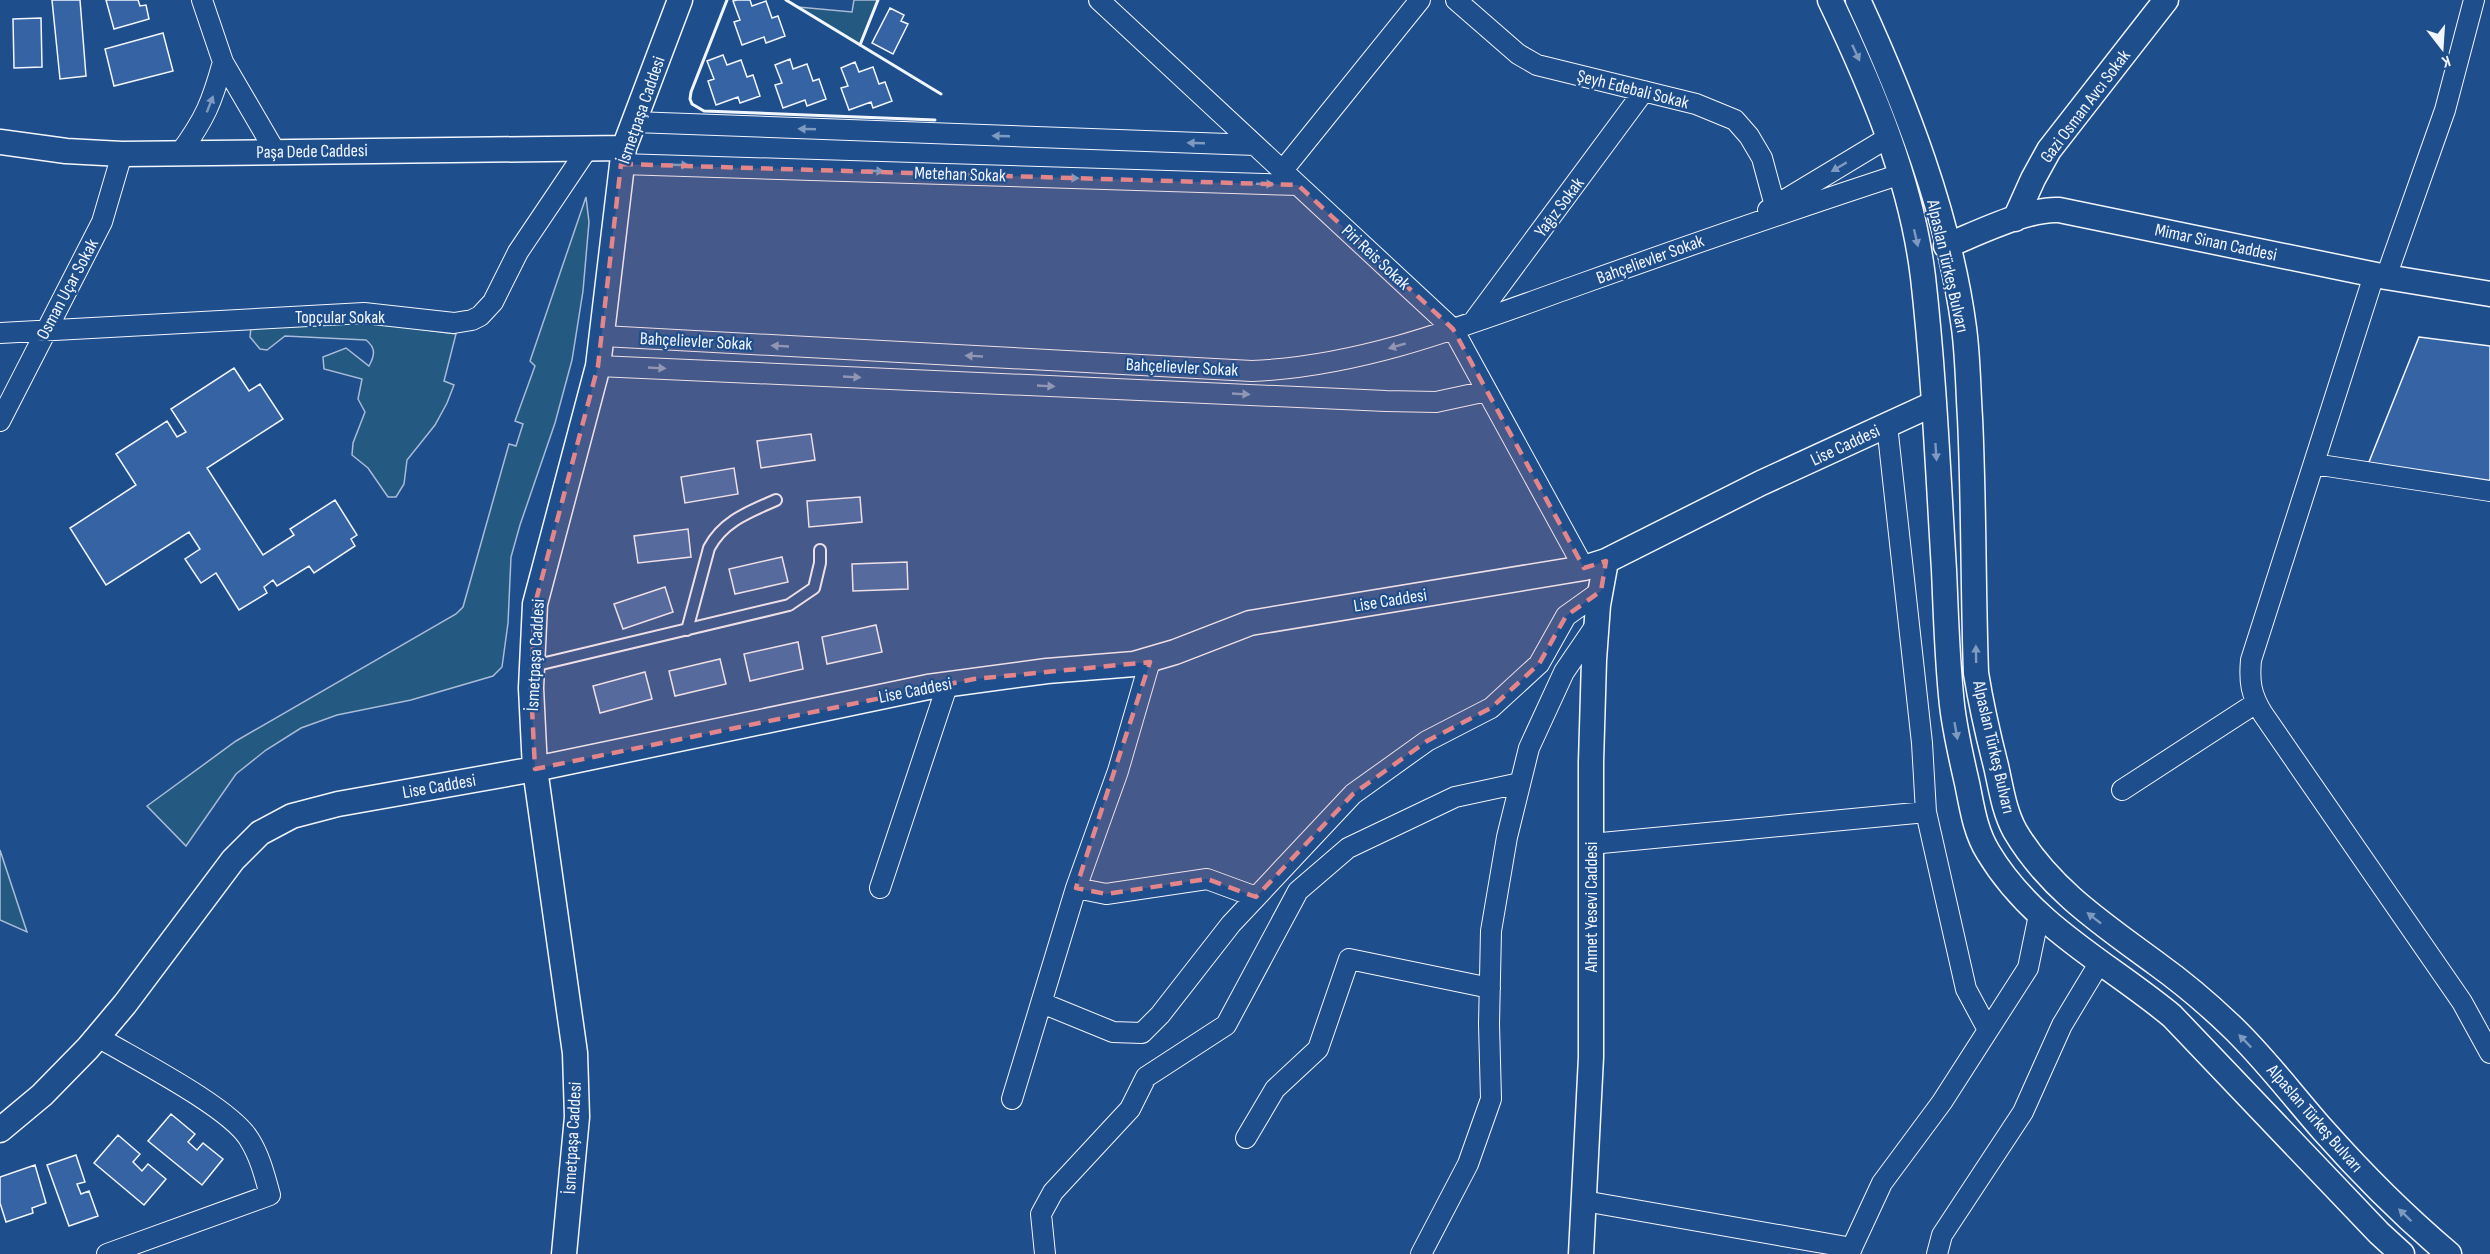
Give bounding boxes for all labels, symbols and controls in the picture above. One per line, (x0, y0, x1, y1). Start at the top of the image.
north arrow (2412, 18, 2472, 78)
one-way arrow (1851, 44, 1860, 61)
street label: Gazi Osman Avcı Sokak (2036, 45, 2135, 167)
text: K (2439, 51, 2452, 71)
street label: İsmetpaşa Caddesi (613, 54, 670, 167)
street label: Şeyh Edebali Sokak (1575, 65, 1691, 114)
one-way arrow (205, 94, 215, 112)
one-way arrow (797, 124, 816, 133)
one-way arrow (992, 131, 1011, 141)
one-way arrow (1187, 138, 1206, 148)
street label: Paşa Dede Caddesi (256, 140, 368, 163)
one-way arrow (670, 161, 689, 170)
street label: Metehan Sokak (914, 162, 1006, 187)
one-way arrow (1830, 162, 1847, 172)
one-way arrow (865, 167, 884, 176)
one-way arrow (1060, 173, 1079, 182)
street label: Yağız Sokak (1530, 173, 1589, 241)
one-way arrow (1255, 179, 1274, 188)
street label: Alpaslan Türkeş Bulvarı (1922, 197, 1973, 335)
street label: Mimar Sinan Caddesi (2153, 219, 2279, 266)
street label: Piri Reis Sokak (1337, 220, 1414, 295)
one-way arrow (1912, 228, 1922, 247)
street label: Bahçelievler Sokak (1594, 230, 1707, 289)
street label: Osman Uçar Sokak (32, 235, 103, 343)
street label: Topçular Sokak (295, 307, 385, 328)
street label: Bahçelievler Sokak (639, 328, 753, 355)
one-way arrow (770, 341, 789, 350)
one-way arrow (1388, 342, 1406, 351)
one-way arrow (965, 352, 984, 361)
street label: Bahçelievler Sokak (1125, 354, 1239, 381)
one-way arrow (647, 364, 666, 373)
one-way arrow (842, 372, 861, 381)
one-way arrow (1037, 381, 1056, 390)
one-way arrow (1232, 390, 1251, 399)
street label: Lise Caddesi (1807, 420, 1883, 471)
one-way arrow (1932, 443, 1941, 462)
street label: Lise Caddesi (1352, 584, 1428, 617)
street label: İsmetpaşa Caddesi (522, 598, 549, 712)
one-way arrow (1971, 645, 1981, 664)
street label: Lise Caddesi (877, 673, 953, 708)
street label: Alpaslan Türkeş Bulvarı (1968, 678, 2019, 816)
one-way arrow (1952, 721, 1961, 740)
street label: Lise Caddesi (401, 770, 477, 803)
street label: Ahmet Yesevi Caddesi (1581, 842, 1602, 973)
one-way arrow (2086, 912, 2102, 925)
one-way arrow (2239, 1034, 2253, 1048)
street label: Alpaslan Türkeş Bulvarı (2261, 1059, 2367, 1176)
street label: İsmetpaşa Caddesi (559, 1081, 586, 1195)
one-way arrow (2399, 1209, 2413, 1223)

